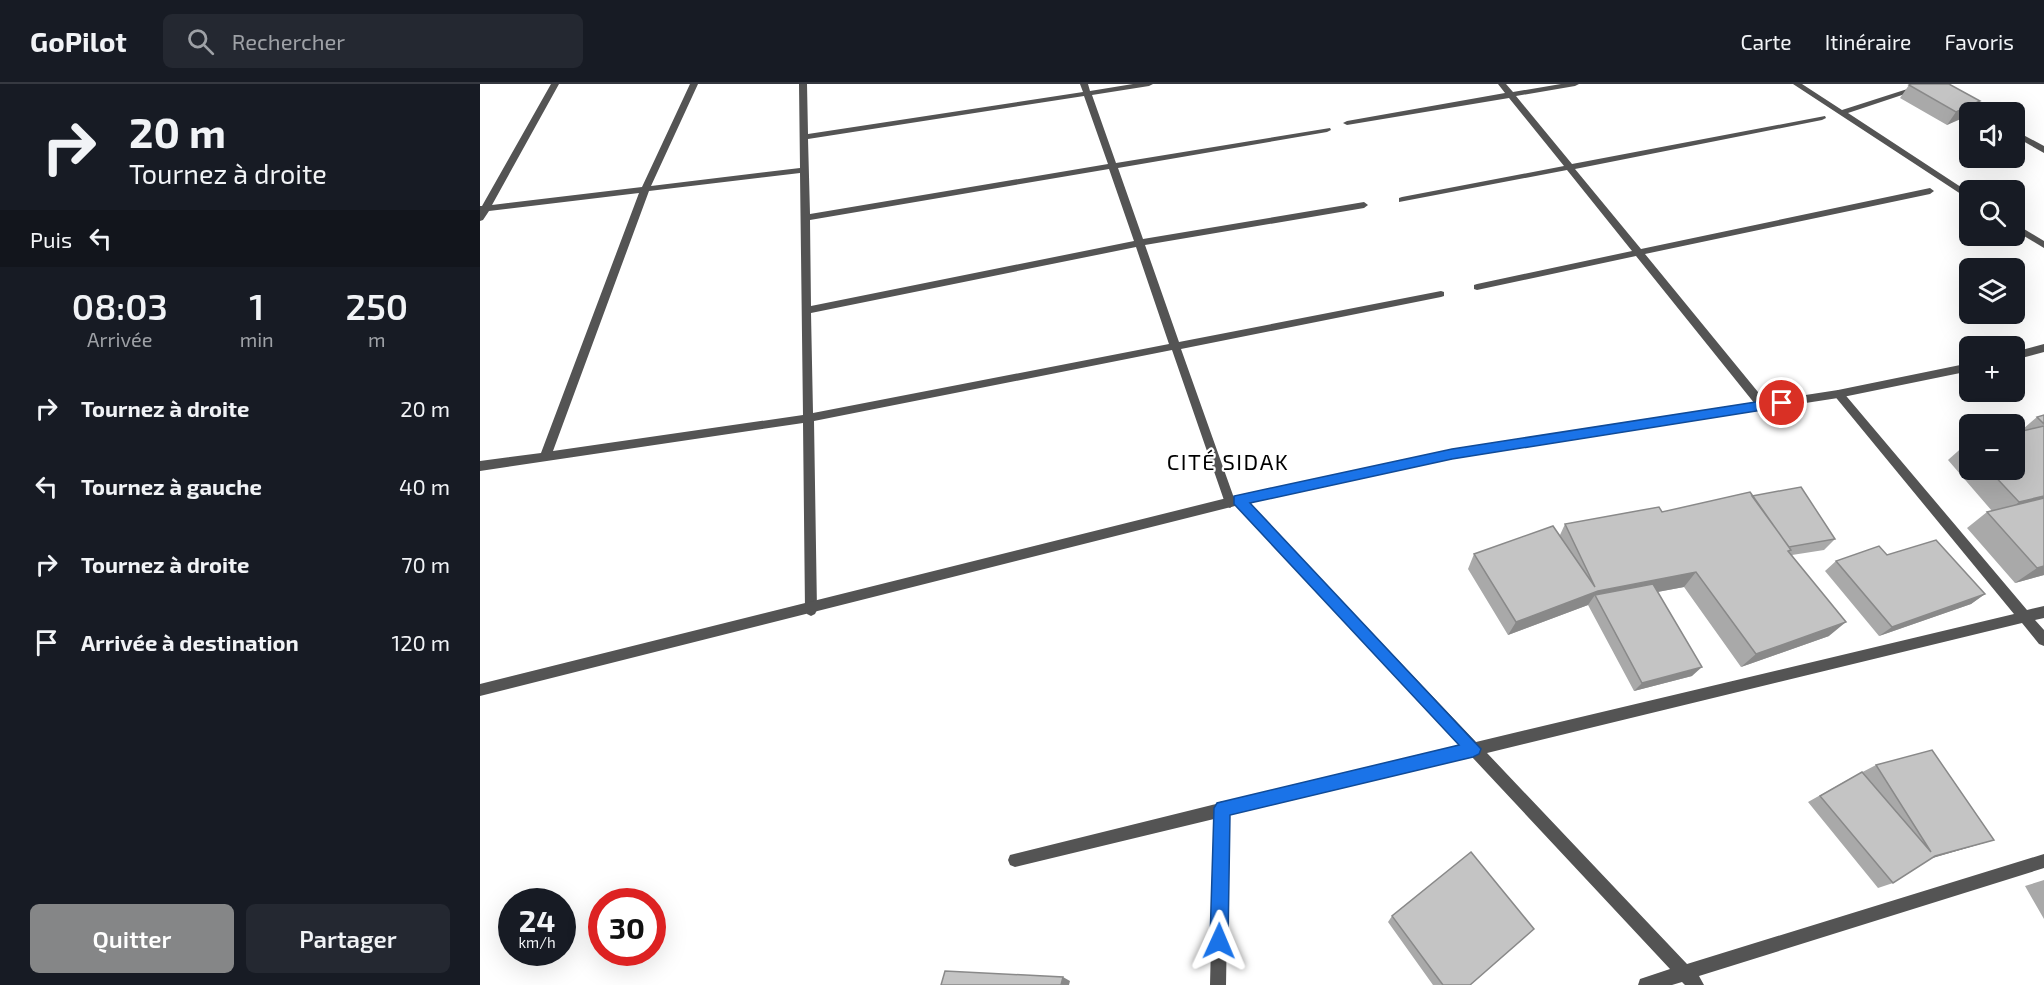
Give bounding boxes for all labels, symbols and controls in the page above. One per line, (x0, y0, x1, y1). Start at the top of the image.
search box (163, 14, 583, 68)
text: GoPilot (30, 24, 127, 58)
icon: search (184, 25, 217, 58)
text: Rechercher (232, 28, 345, 54)
text: Carte (1740, 29, 1792, 54)
text: Itinéraire (1825, 29, 1911, 54)
text: Favoris (1944, 29, 2014, 54)
map controls (1959, 102, 2025, 480)
button: sound (1959, 102, 2025, 168)
text: 20 m (129, 106, 226, 156)
icon: right (30, 108, 108, 186)
text: Tournez à droite (129, 157, 327, 189)
button: search (1959, 180, 2025, 246)
icon: left (84, 222, 117, 255)
text: Puis (30, 226, 72, 252)
button: layers (1959, 258, 2025, 324)
text: 08:03 (72, 284, 168, 327)
text: 1 (249, 284, 264, 327)
text: 250 (346, 284, 408, 327)
text: Arrivée (87, 327, 153, 351)
text: min (240, 327, 274, 351)
text: m (368, 327, 386, 351)
button: + (1959, 336, 2025, 402)
pin (1756, 377, 1807, 428)
icon: arrive (1765, 386, 1798, 419)
icon: right (30, 392, 63, 425)
text: Tournez à droite (81, 395, 250, 421)
text: 20 m (400, 395, 450, 421)
button: − (1959, 414, 2025, 480)
district label: CITÉ SIDAK (1167, 448, 1289, 474)
icon: left (30, 470, 63, 503)
text: Tournez à gauche (81, 473, 262, 499)
text: 40 m (399, 473, 450, 499)
icon: right (30, 548, 63, 581)
text: Tournez à droite (81, 551, 250, 577)
text: 70 m (401, 551, 450, 577)
icon: arrive (30, 626, 63, 659)
text: Arrivée à destination (81, 629, 299, 655)
text: 120 m (391, 629, 450, 655)
speed limit sign: 30 (588, 888, 666, 966)
text: 24 (519, 902, 555, 938)
button: Quitter (30, 904, 234, 973)
button: Partager (246, 904, 450, 973)
position arrow (1187, 909, 1251, 973)
text: km/h (518, 933, 556, 951)

